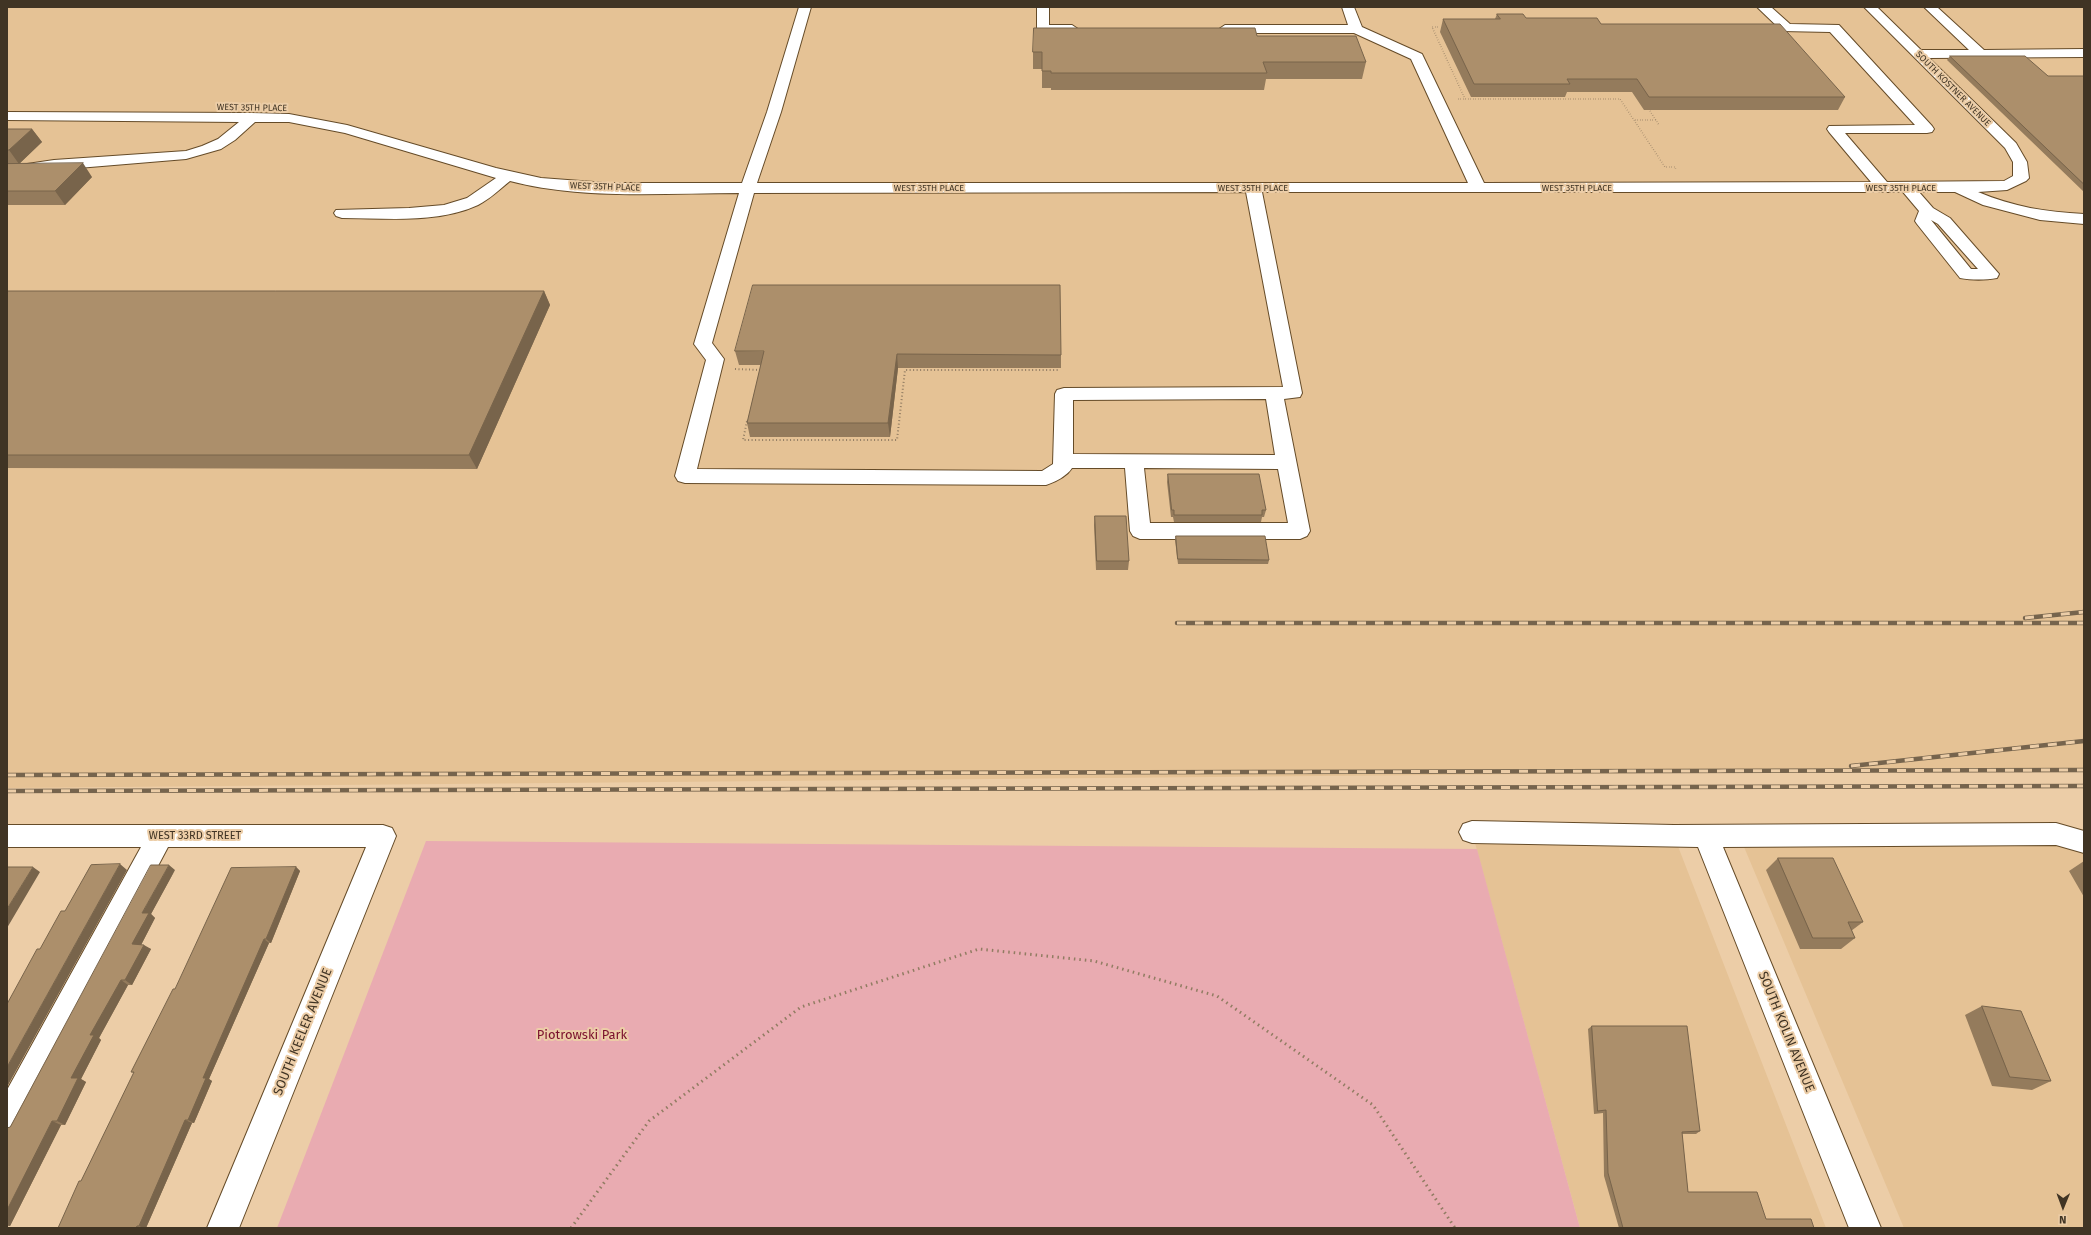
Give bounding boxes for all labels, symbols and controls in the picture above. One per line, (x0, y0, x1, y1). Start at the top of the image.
street label: SOUTH KOSTNER AVENUE (1913, 49, 1993, 129)
street label: WEST 35TH PLACE (217, 102, 287, 114)
street label: WEST 35TH PLACE (570, 180, 640, 194)
street label: WEST 35TH PLACE (894, 183, 964, 193)
street label: WEST 35TH PLACE (1218, 183, 1288, 193)
street label: WEST 35TH PLACE (1542, 183, 1612, 193)
street label: WEST 35TH PLACE (1866, 183, 1936, 193)
street label: WEST 33RD STREET (149, 829, 241, 843)
street label: SOUTH KEELER AVENUE (270, 966, 336, 1098)
street label: SOUTH KOLIN AVENUE (1755, 969, 1817, 1095)
park label: Piotrowski Park (537, 1027, 627, 1043)
north arrow (2043, 1187, 2083, 1227)
text: N (2059, 1213, 2067, 1226)

